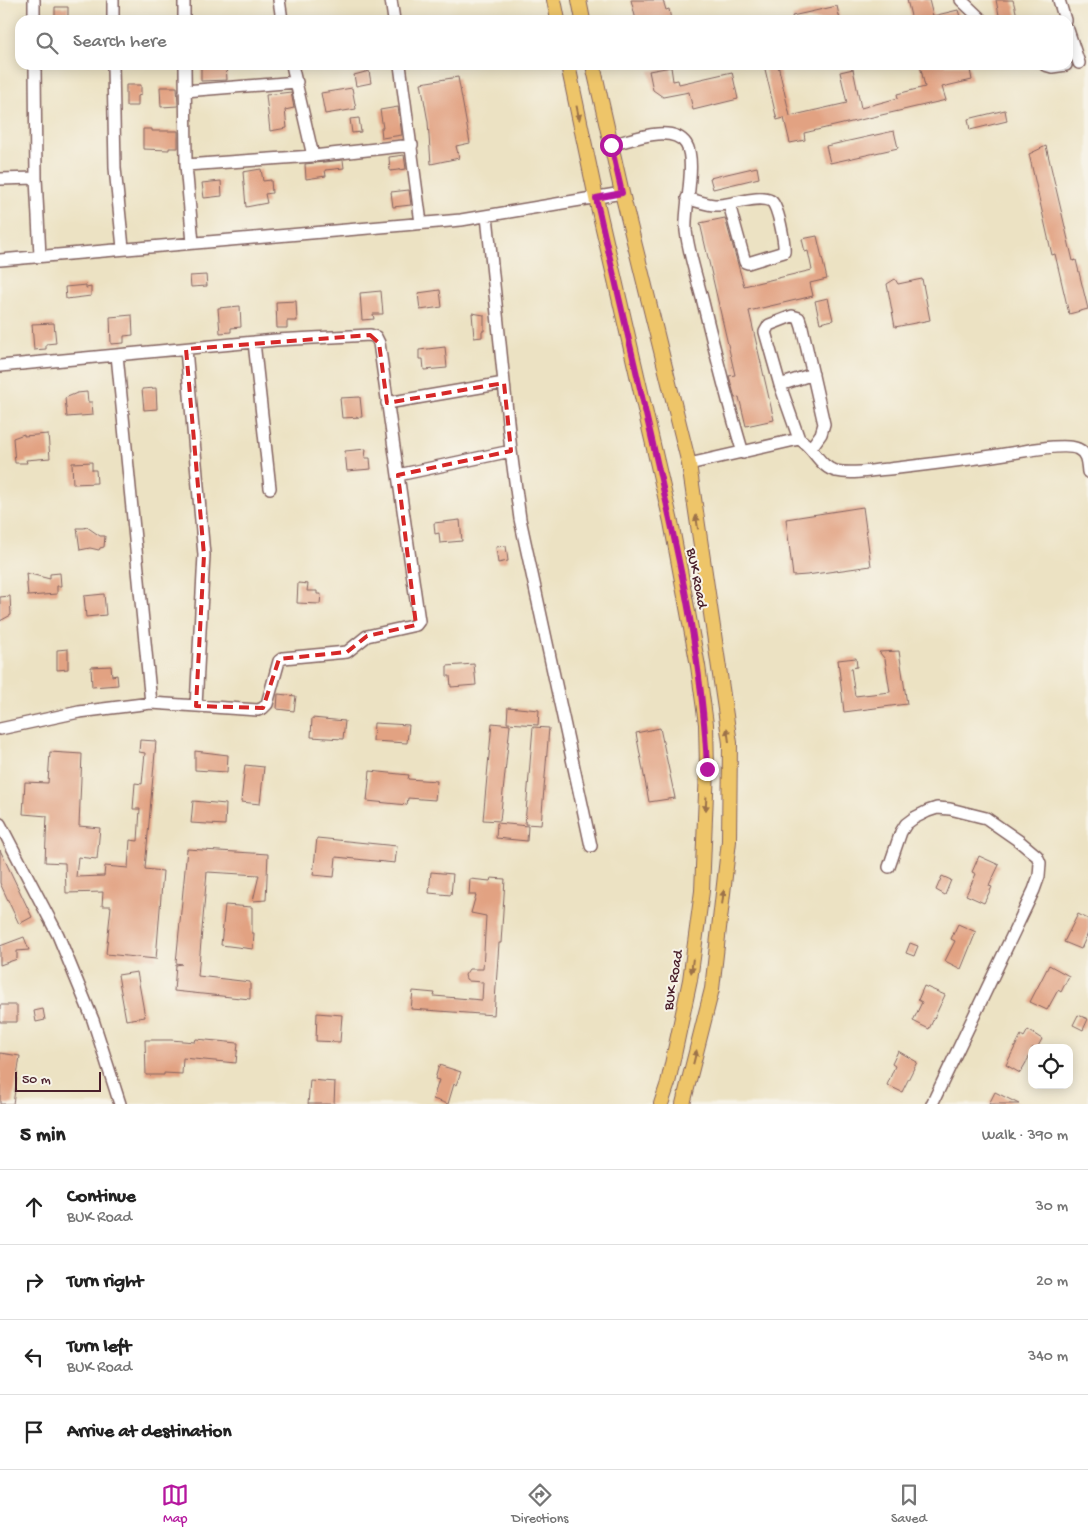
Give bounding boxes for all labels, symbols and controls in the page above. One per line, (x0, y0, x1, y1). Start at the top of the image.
search box (15, 15, 1073, 70)
icon: search (33, 29, 61, 57)
text: Search here (73, 31, 167, 54)
one-way arrow (574, 105, 582, 120)
route start (600, 134, 623, 157)
one-way arrow (693, 514, 701, 530)
street label: BUK Road (681, 546, 711, 611)
one-way arrow (724, 727, 732, 743)
route end (696, 758, 719, 781)
one-way arrow (701, 796, 709, 812)
one-way arrow (719, 889, 727, 905)
street label: BUK Road (660, 948, 688, 1013)
one-way arrow (688, 958, 696, 974)
map controls (1028, 1044, 1073, 1089)
button: locate (1028, 1044, 1073, 1089)
one-way arrow (691, 1049, 699, 1064)
scale bar (15, 1069, 101, 1092)
text: 50 m (22, 1072, 51, 1089)
text: 5 min (20, 1124, 65, 1149)
text: Walk · 390 m (982, 1127, 1068, 1146)
text: Continue (67, 1186, 136, 1209)
icon: ahead (20, 1193, 48, 1221)
text: 30 m (1035, 1198, 1068, 1217)
text: BUK Road (67, 1209, 132, 1228)
icon: right (20, 1268, 48, 1296)
text: Turn right (67, 1271, 143, 1294)
text: 20 m (1036, 1273, 1068, 1292)
text: Turn left (67, 1336, 131, 1359)
icon: left (20, 1343, 48, 1371)
text: 340 m (1028, 1348, 1068, 1367)
text: BUK Road (67, 1359, 132, 1378)
icon: arrive (20, 1418, 48, 1446)
text: Arrive at destination (67, 1421, 231, 1444)
tab: Map (161, 1481, 189, 1528)
tab: Directions (512, 1481, 569, 1528)
tab: Saved (891, 1481, 927, 1528)

